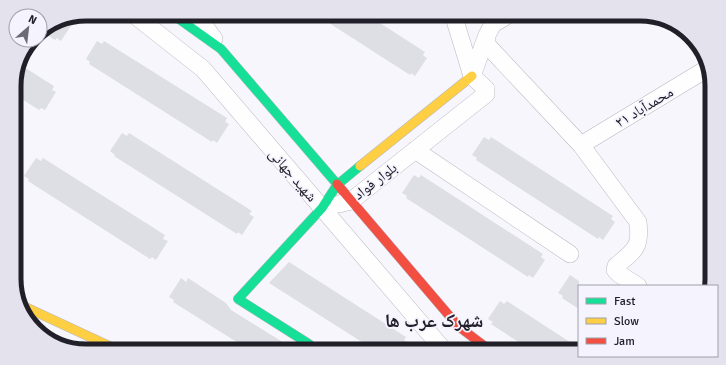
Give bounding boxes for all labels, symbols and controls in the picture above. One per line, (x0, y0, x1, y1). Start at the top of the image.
north arrow (8, 8, 48, 48)
text: N (26, 12, 39, 27)
street label: محمدآباد ۲۱ (612, 83, 676, 131)
street label: شهید جهانی (264, 145, 321, 206)
street label: بلوار فواد (350, 158, 400, 204)
legend (578, 285, 718, 357)
text: Fast (614, 294, 635, 309)
district label: شهرک عرب ها (385, 309, 483, 333)
text: Slow (614, 314, 639, 329)
text: Jam (614, 334, 635, 349)

